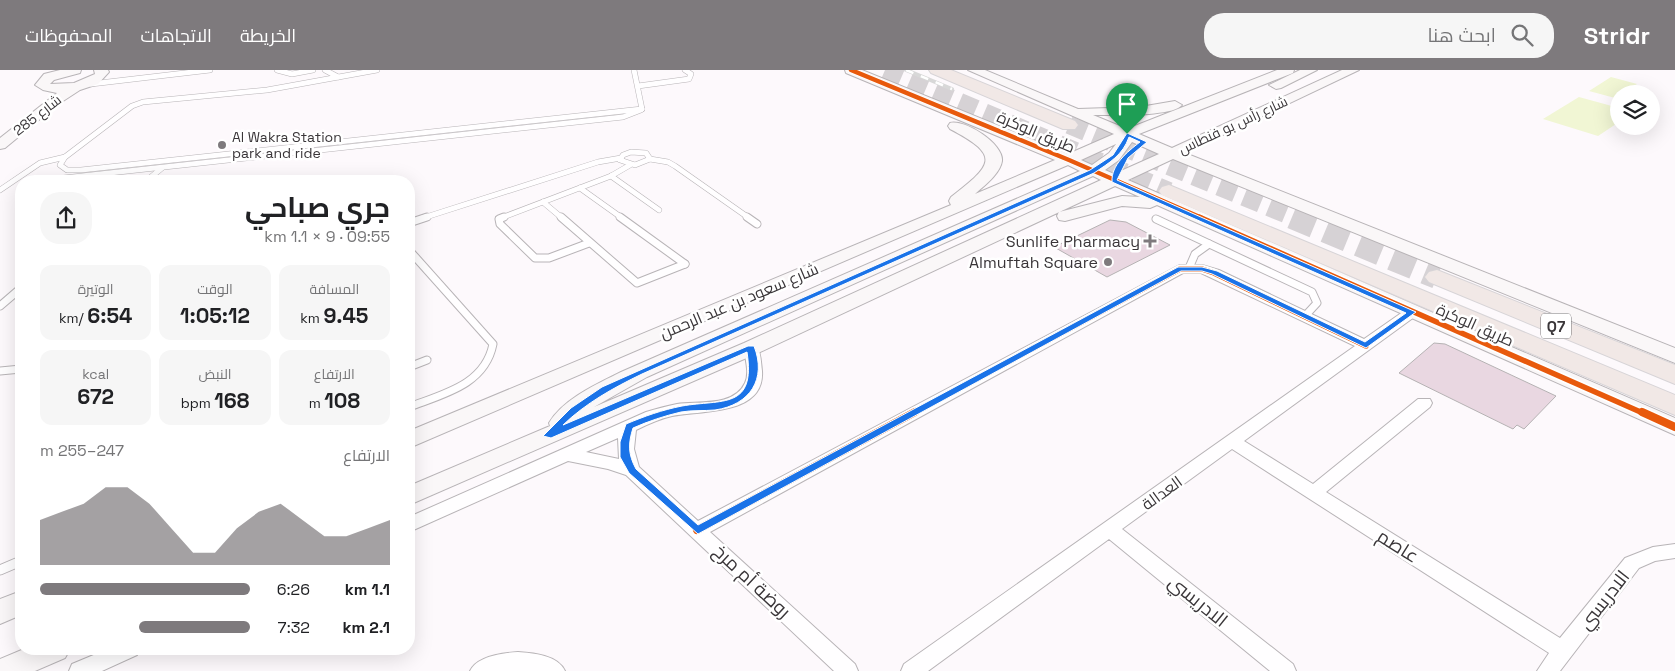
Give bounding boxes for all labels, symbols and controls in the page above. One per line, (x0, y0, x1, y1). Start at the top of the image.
search box (1204, 13, 1554, 58)
text: Stridr (1584, 20, 1650, 51)
icon: search (1508, 21, 1536, 49)
text: ابحث هنا (1427, 23, 1496, 48)
text: المحفوظات (25, 24, 113, 47)
text: الاتجاهات (141, 24, 212, 47)
text: الخريطة (240, 24, 296, 47)
pin (1106, 83, 1148, 134)
map controls (1610, 85, 1660, 135)
button: layers (1610, 85, 1660, 135)
icon: arrive (1113, 90, 1141, 118)
street label: شارع 285 (9, 91, 65, 139)
street label: شارع رأس بو فنطاس (1176, 92, 1290, 158)
street label: طريق الوكرة (994, 106, 1078, 158)
place label: Al Wakra Station park and ride (232, 128, 342, 162)
marker: Al Wakra Station park and ride (216, 139, 228, 151)
text: جري صباحي (245, 189, 390, 225)
button: share (40, 192, 92, 244)
text: 09:55 · 9 × 1.1 km (264, 226, 390, 247)
place label: Sunlife Pharmacy (1006, 231, 1140, 252)
marker: Sunlife Pharmacy (1144, 235, 1156, 247)
place label: Almuftah Square (969, 252, 1098, 273)
marker: Almuftah Square (1102, 256, 1114, 268)
street label: شارع سعود بن عبد الرحمن (656, 258, 822, 345)
text: الوتيرة (78, 280, 114, 298)
text: الوقت (197, 280, 233, 298)
text: المسافة (309, 280, 359, 298)
street label: طريق الوكرة (1433, 299, 1517, 351)
text: 6:54 (87, 302, 132, 329)
text: 1:05:12 (180, 302, 250, 329)
text: 9.45 (323, 302, 368, 329)
text: /km (59, 309, 87, 327)
text: km (300, 309, 323, 327)
road number: Q7 (1541, 314, 1571, 338)
text: kcal (82, 365, 109, 383)
text: النبض (199, 365, 232, 383)
text: الارتفاع (314, 365, 355, 383)
text: 672 (77, 383, 114, 410)
text: 168 (214, 387, 249, 414)
text: 108 (324, 387, 360, 414)
text: bpm (181, 394, 214, 412)
text: m (309, 394, 324, 412)
text: 247–255 m (40, 440, 124, 461)
text: الارتفاع (343, 445, 390, 466)
street label: العدالة (1137, 471, 1187, 515)
street label: عاصم (1372, 523, 1424, 569)
street label: روضة أم مرخ (707, 539, 796, 624)
street label: الادريسي (1573, 565, 1637, 636)
street label: الادريسي (1162, 569, 1233, 634)
text: 6:26 (277, 579, 310, 600)
text: 1.1 km (345, 579, 390, 600)
text: 7:32 (278, 617, 310, 638)
text: 2.1 km (343, 617, 390, 638)

